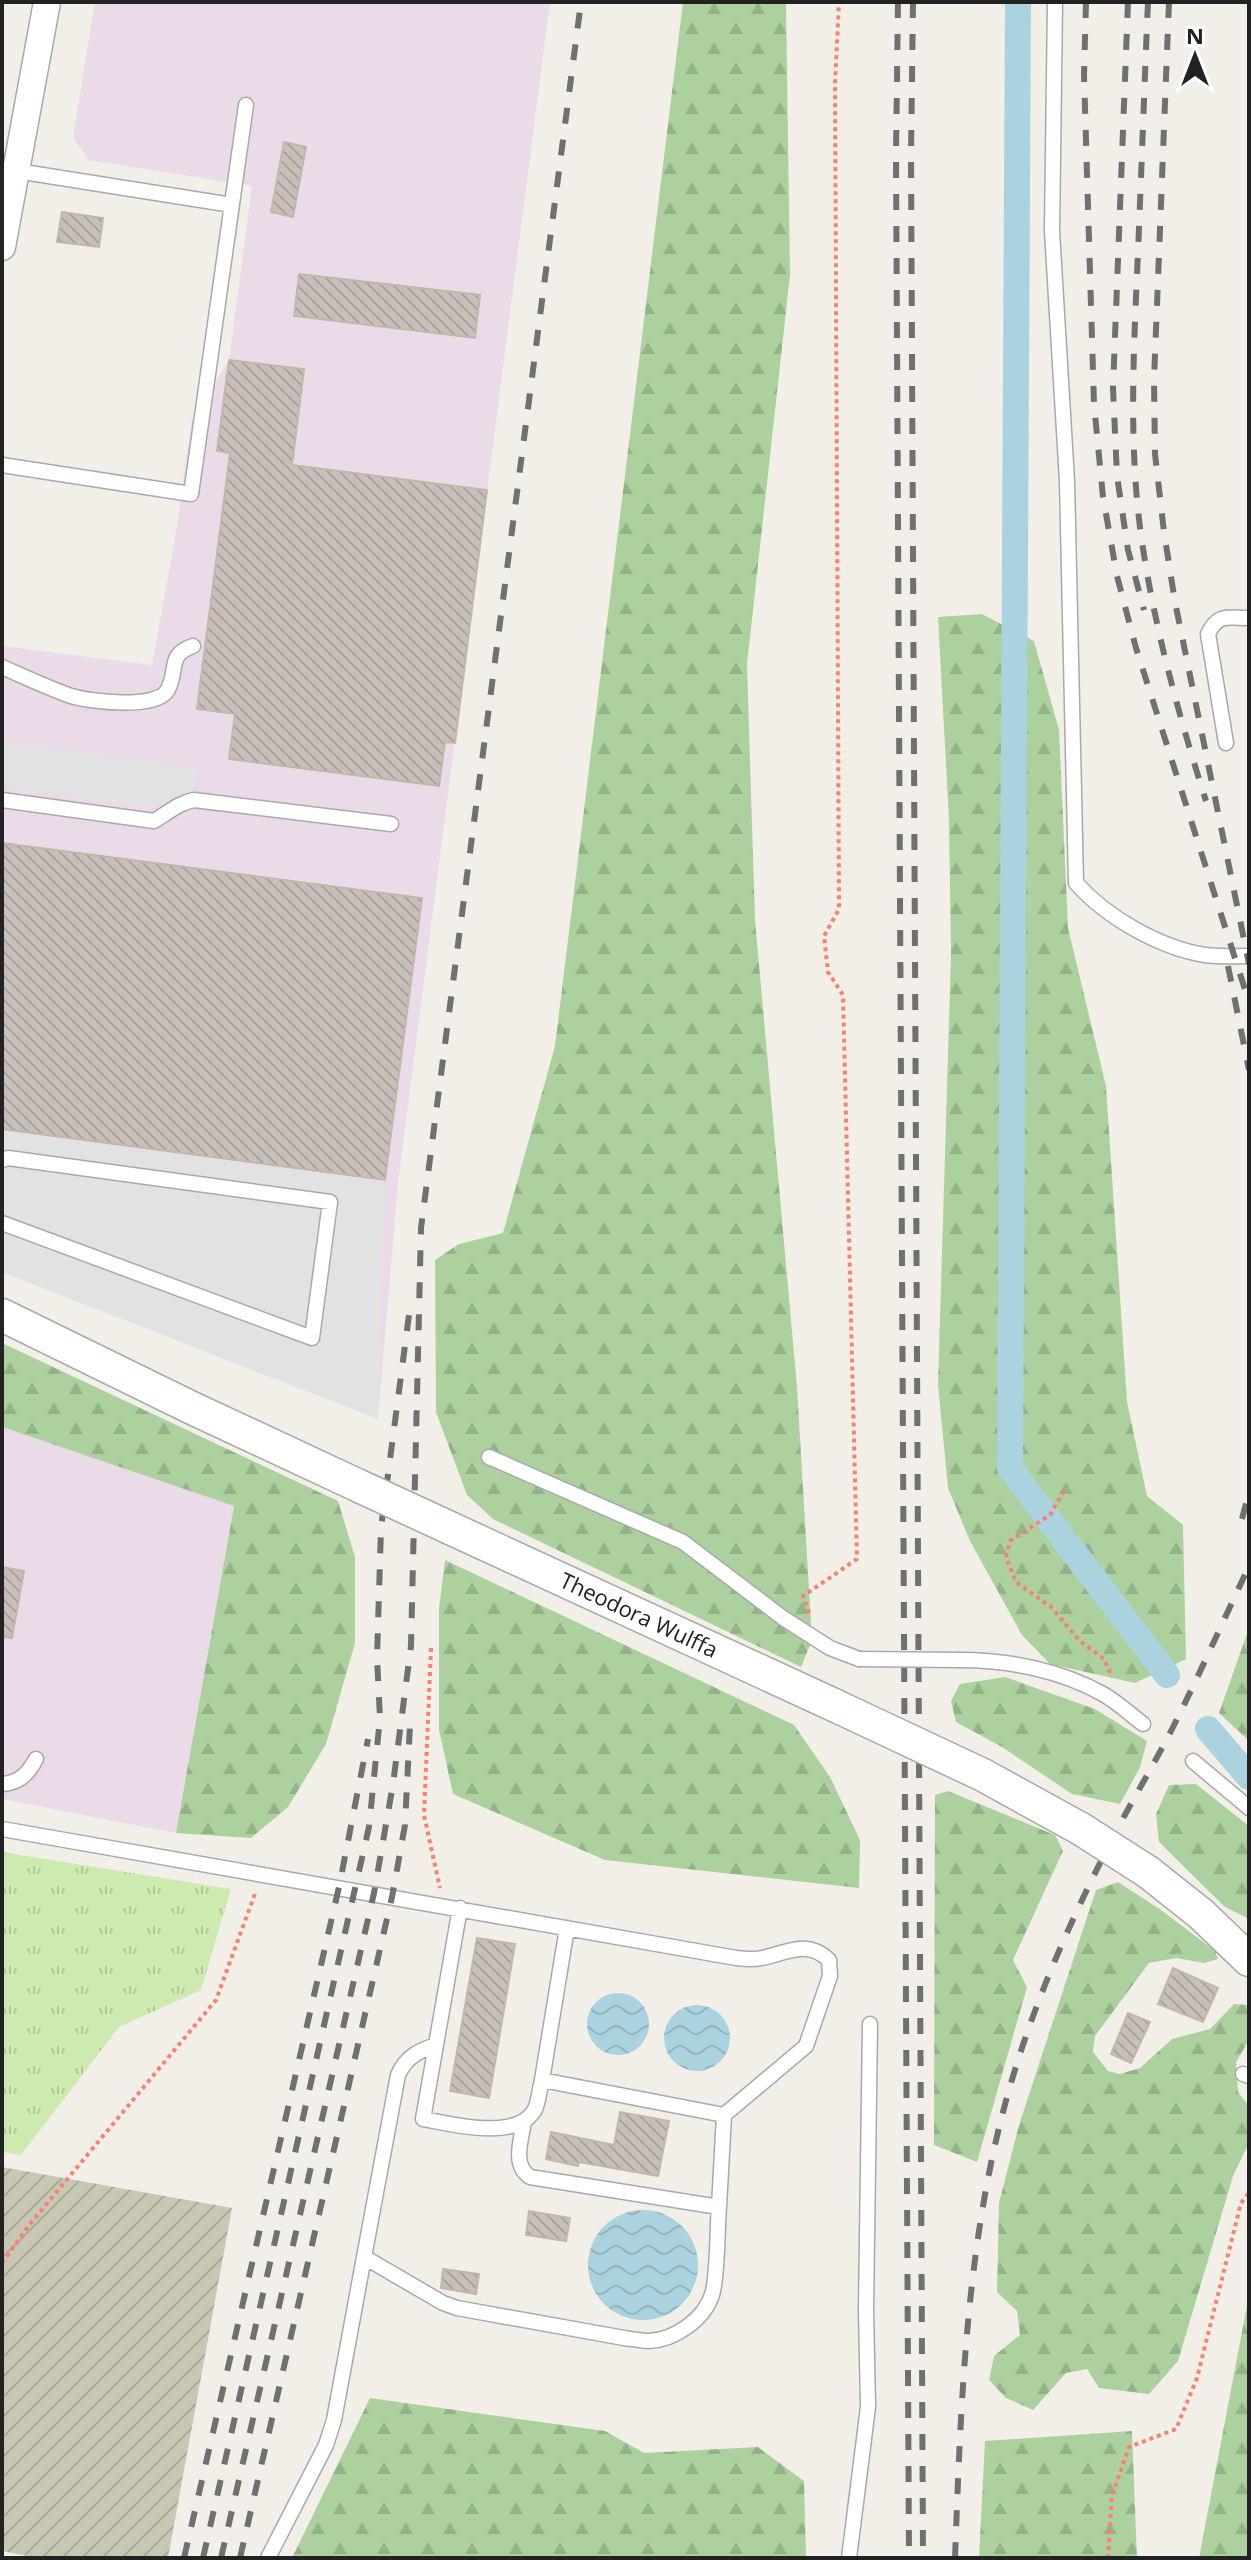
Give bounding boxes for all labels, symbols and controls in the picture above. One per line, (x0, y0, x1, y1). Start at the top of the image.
north arrow (1155, 16, 1235, 96)
text: N (1186, 20, 1204, 50)
street label: Theodora Wulffa (555, 1564, 723, 1664)

